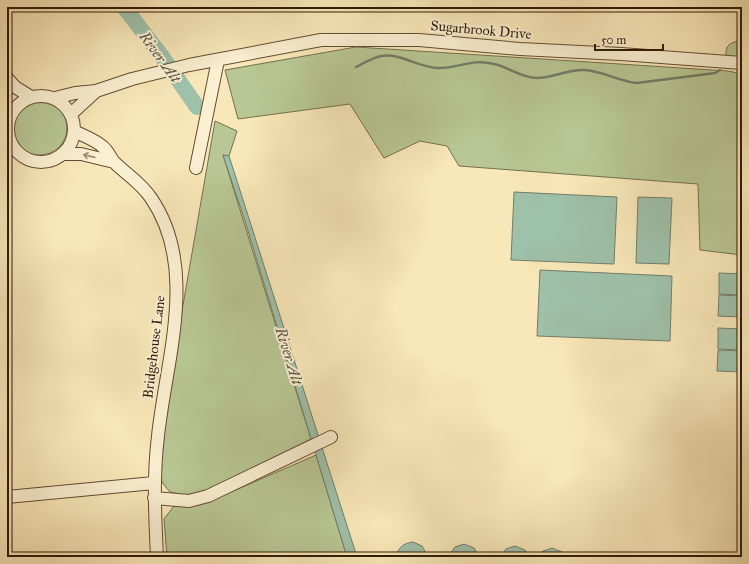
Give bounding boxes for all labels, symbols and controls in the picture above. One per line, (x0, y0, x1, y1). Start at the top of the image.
street label: Sugarbrook Drive (430, 17, 532, 43)
scale bar (595, 26, 663, 52)
water label: River Alt (135, 27, 185, 87)
text: 50 m (601, 33, 626, 47)
one-way arrow (83, 152, 96, 160)
street label: Bridgehouse Lane (139, 294, 169, 399)
water label: River Alt (272, 324, 307, 388)

